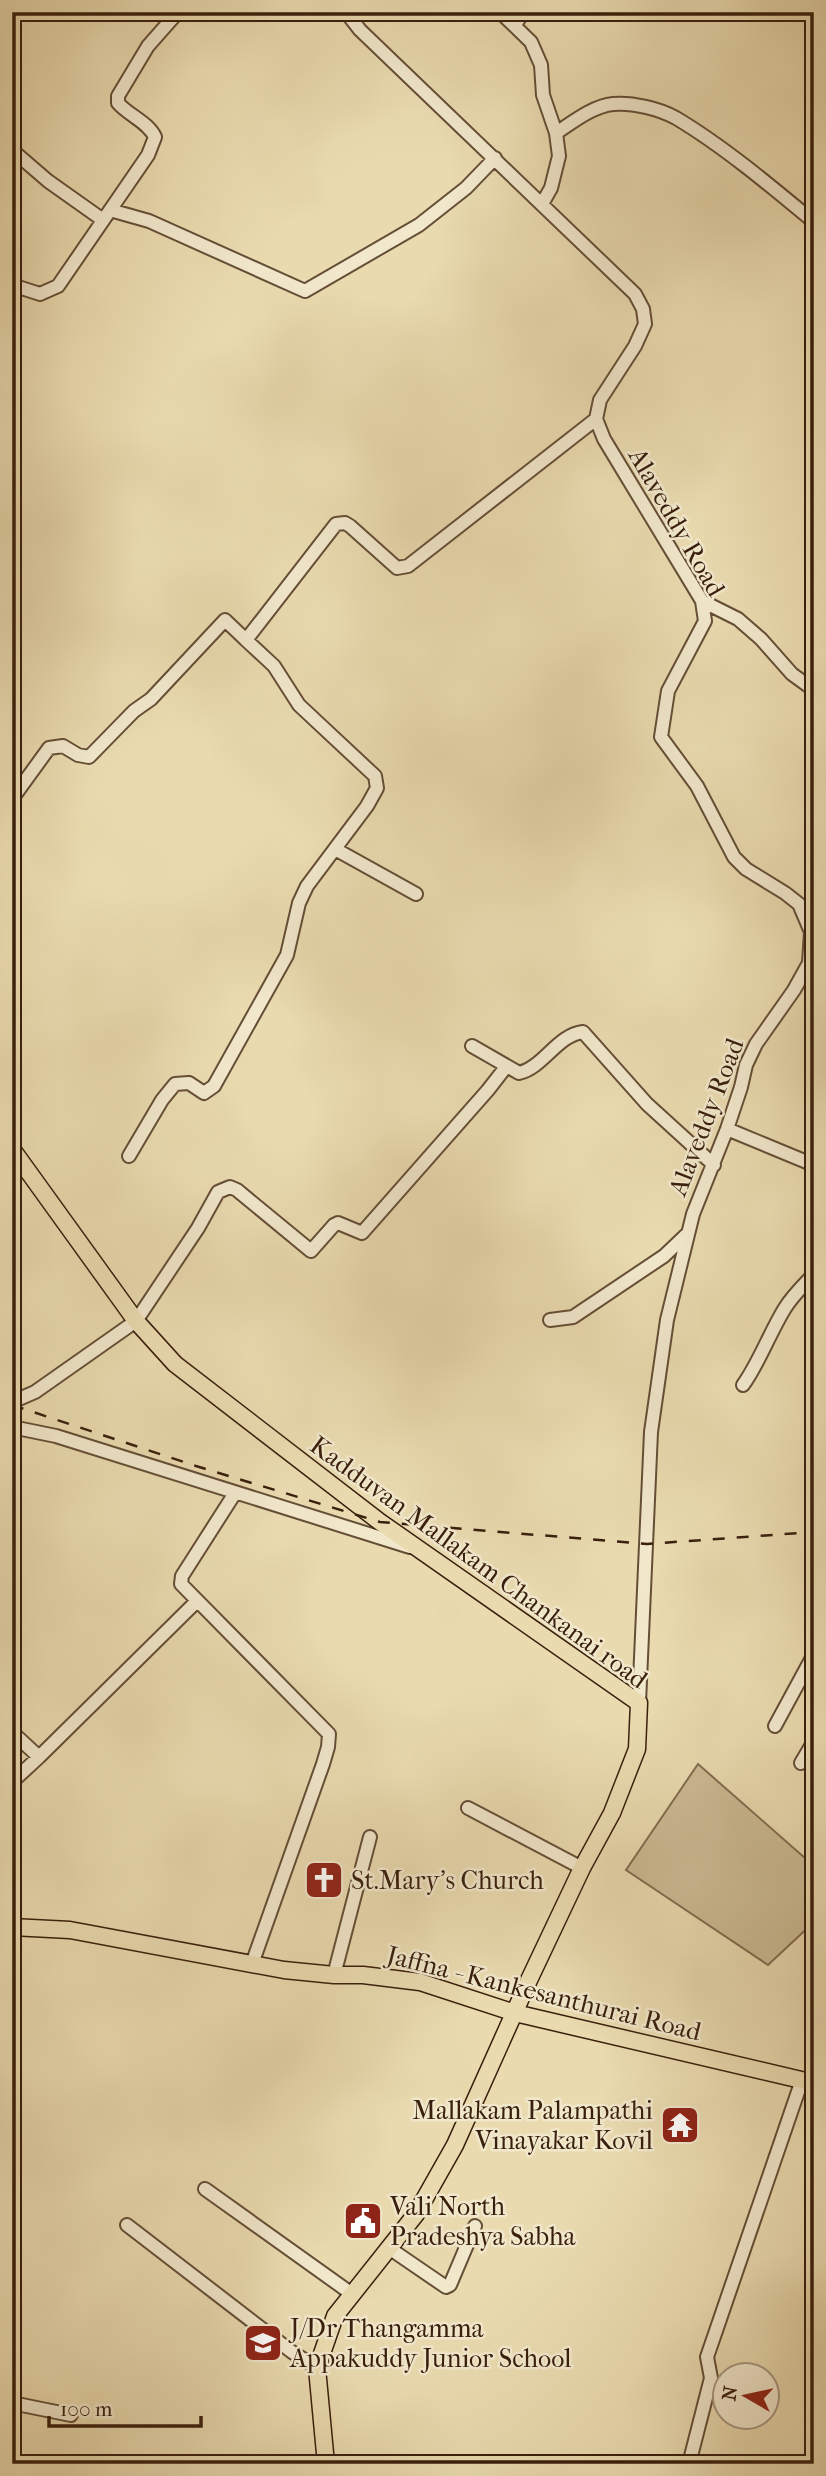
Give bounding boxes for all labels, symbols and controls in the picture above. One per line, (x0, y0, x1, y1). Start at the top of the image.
street label: Alaveddy Road (621, 442, 732, 603)
street label: Alaveddy Road (662, 1033, 751, 1201)
street label: Kadduvan Mallakam Chankanai road (304, 1430, 654, 1696)
church icon: St.Mary's Church (303, 1859, 345, 1901)
place label: St.Mary's Church (351, 1865, 544, 1896)
street label: Jaffna - Kankesanthurai Road (382, 1939, 705, 2048)
place label: Mallakam Palampathi Vinayakar Kovil (412, 2095, 653, 2156)
temple icon: Mallakam Palampathi Vinayakar Kovil (659, 2104, 701, 2146)
place label: Vali North Pradeshya Sabha (389, 2191, 577, 2252)
public building icon: Vali North Pradeshya Sabha (342, 2200, 384, 2242)
place label: J/Dr Thangamma Appakuddy Junior School (288, 2313, 571, 2374)
school or university icon: J/Dr Thangamma Appakuddy Junior School (242, 2322, 284, 2364)
north arrow (710, 2360, 780, 2430)
text: N (718, 2384, 742, 2402)
scale bar (49, 2385, 201, 2429)
text: 100 m (60, 2397, 113, 2421)

